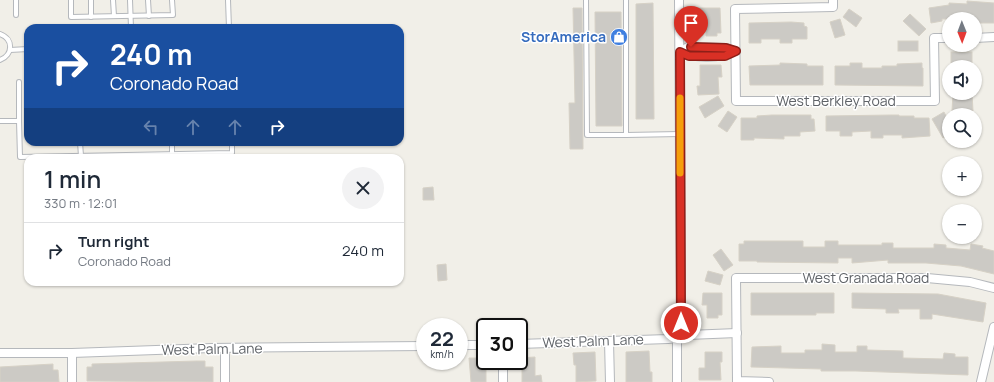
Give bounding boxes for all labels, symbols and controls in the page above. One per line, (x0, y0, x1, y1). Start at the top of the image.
pin (674, 6, 708, 47)
icon: arrive (680, 12, 702, 34)
north arrow (942, 12, 982, 52)
map controls (942, 12, 982, 244)
place label: StorAmerica (521, 27, 606, 46)
shop icon: StorAmerica (609, 27, 629, 47)
text: 240 m (110, 35, 192, 73)
icon: right (44, 40, 96, 92)
button: sound (942, 60, 982, 100)
text: Coronado Road (110, 71, 239, 95)
street label: West Berkley Road (776, 91, 896, 110)
button: search (942, 108, 982, 148)
icon: left (140, 116, 162, 138)
icon: ahead (182, 116, 204, 138)
icon: ahead (224, 116, 246, 138)
icon: right (266, 116, 288, 138)
button: + (942, 156, 982, 196)
text: 1 min (44, 162, 101, 195)
button: close (342, 167, 384, 209)
text: 330 m · 12:01 (44, 194, 117, 212)
button: − (942, 204, 982, 244)
text: Turn right (78, 231, 149, 252)
icon: right (44, 240, 66, 262)
text: 240 m (342, 240, 384, 261)
text: Coronado Road (78, 252, 171, 270)
street label: West Granada Road (803, 268, 929, 287)
position arrow (660, 302, 702, 344)
speed limit sign: 30 (476, 318, 528, 370)
text: 22 (430, 325, 454, 352)
street label: West Palm Lane (542, 329, 644, 352)
street label: West Palm Lane (161, 338, 263, 359)
text: km/h (430, 347, 454, 361)

